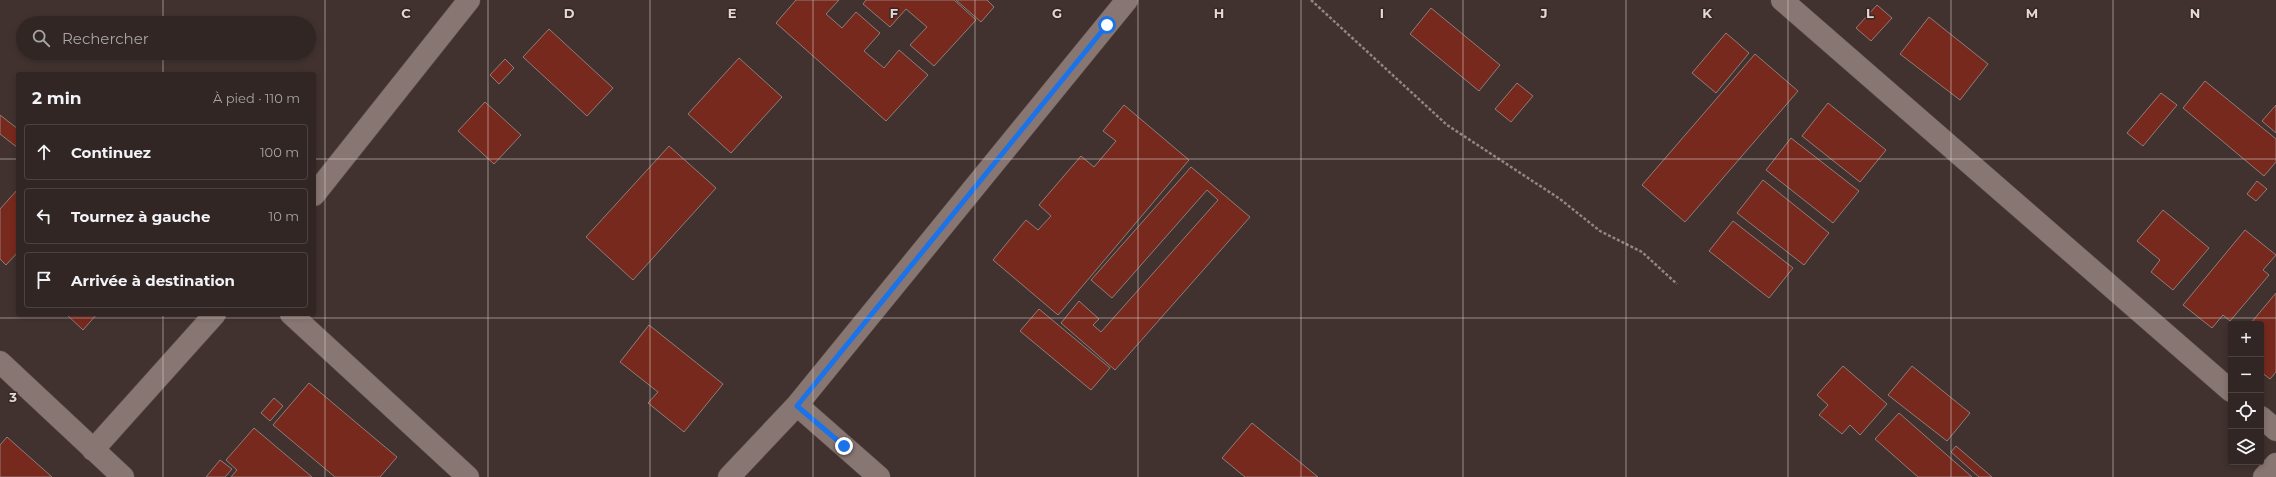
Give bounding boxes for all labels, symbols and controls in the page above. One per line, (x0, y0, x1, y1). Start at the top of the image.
text: C (401, 5, 411, 21)
text: D (564, 5, 575, 21)
text: E (728, 5, 737, 21)
text: F (890, 5, 898, 21)
text: G (1052, 5, 1062, 21)
text: H (1214, 5, 1224, 21)
text: I (1380, 5, 1384, 21)
text: J (1539, 5, 1548, 21)
text: K (1702, 5, 1712, 21)
text: L (1866, 5, 1874, 21)
text: M (2026, 5, 2038, 21)
text: N (2190, 5, 2200, 21)
search box (16, 16, 316, 60)
route start (1098, 16, 1116, 34)
icon: search (30, 27, 52, 49)
text: Rechercher (62, 29, 149, 48)
text: 2 min (32, 88, 82, 108)
text: À pied · 110 m (213, 90, 300, 106)
icon: ahead (33, 141, 55, 163)
text: Continuez (71, 143, 151, 162)
text: 100 m (260, 144, 299, 160)
icon: left (33, 205, 55, 227)
text: Tournez à gauche (71, 207, 210, 226)
text: 10 m (269, 208, 299, 224)
icon: arrive (33, 269, 55, 291)
text: Arrivée à destination (71, 271, 235, 290)
map controls (2228, 321, 2264, 465)
button: + (2228, 321, 2264, 357)
button: − (2228, 357, 2264, 393)
text: 3 (8, 389, 17, 405)
button: locate (2228, 393, 2264, 429)
button: layers (2228, 429, 2264, 465)
route end (835, 437, 853, 455)

